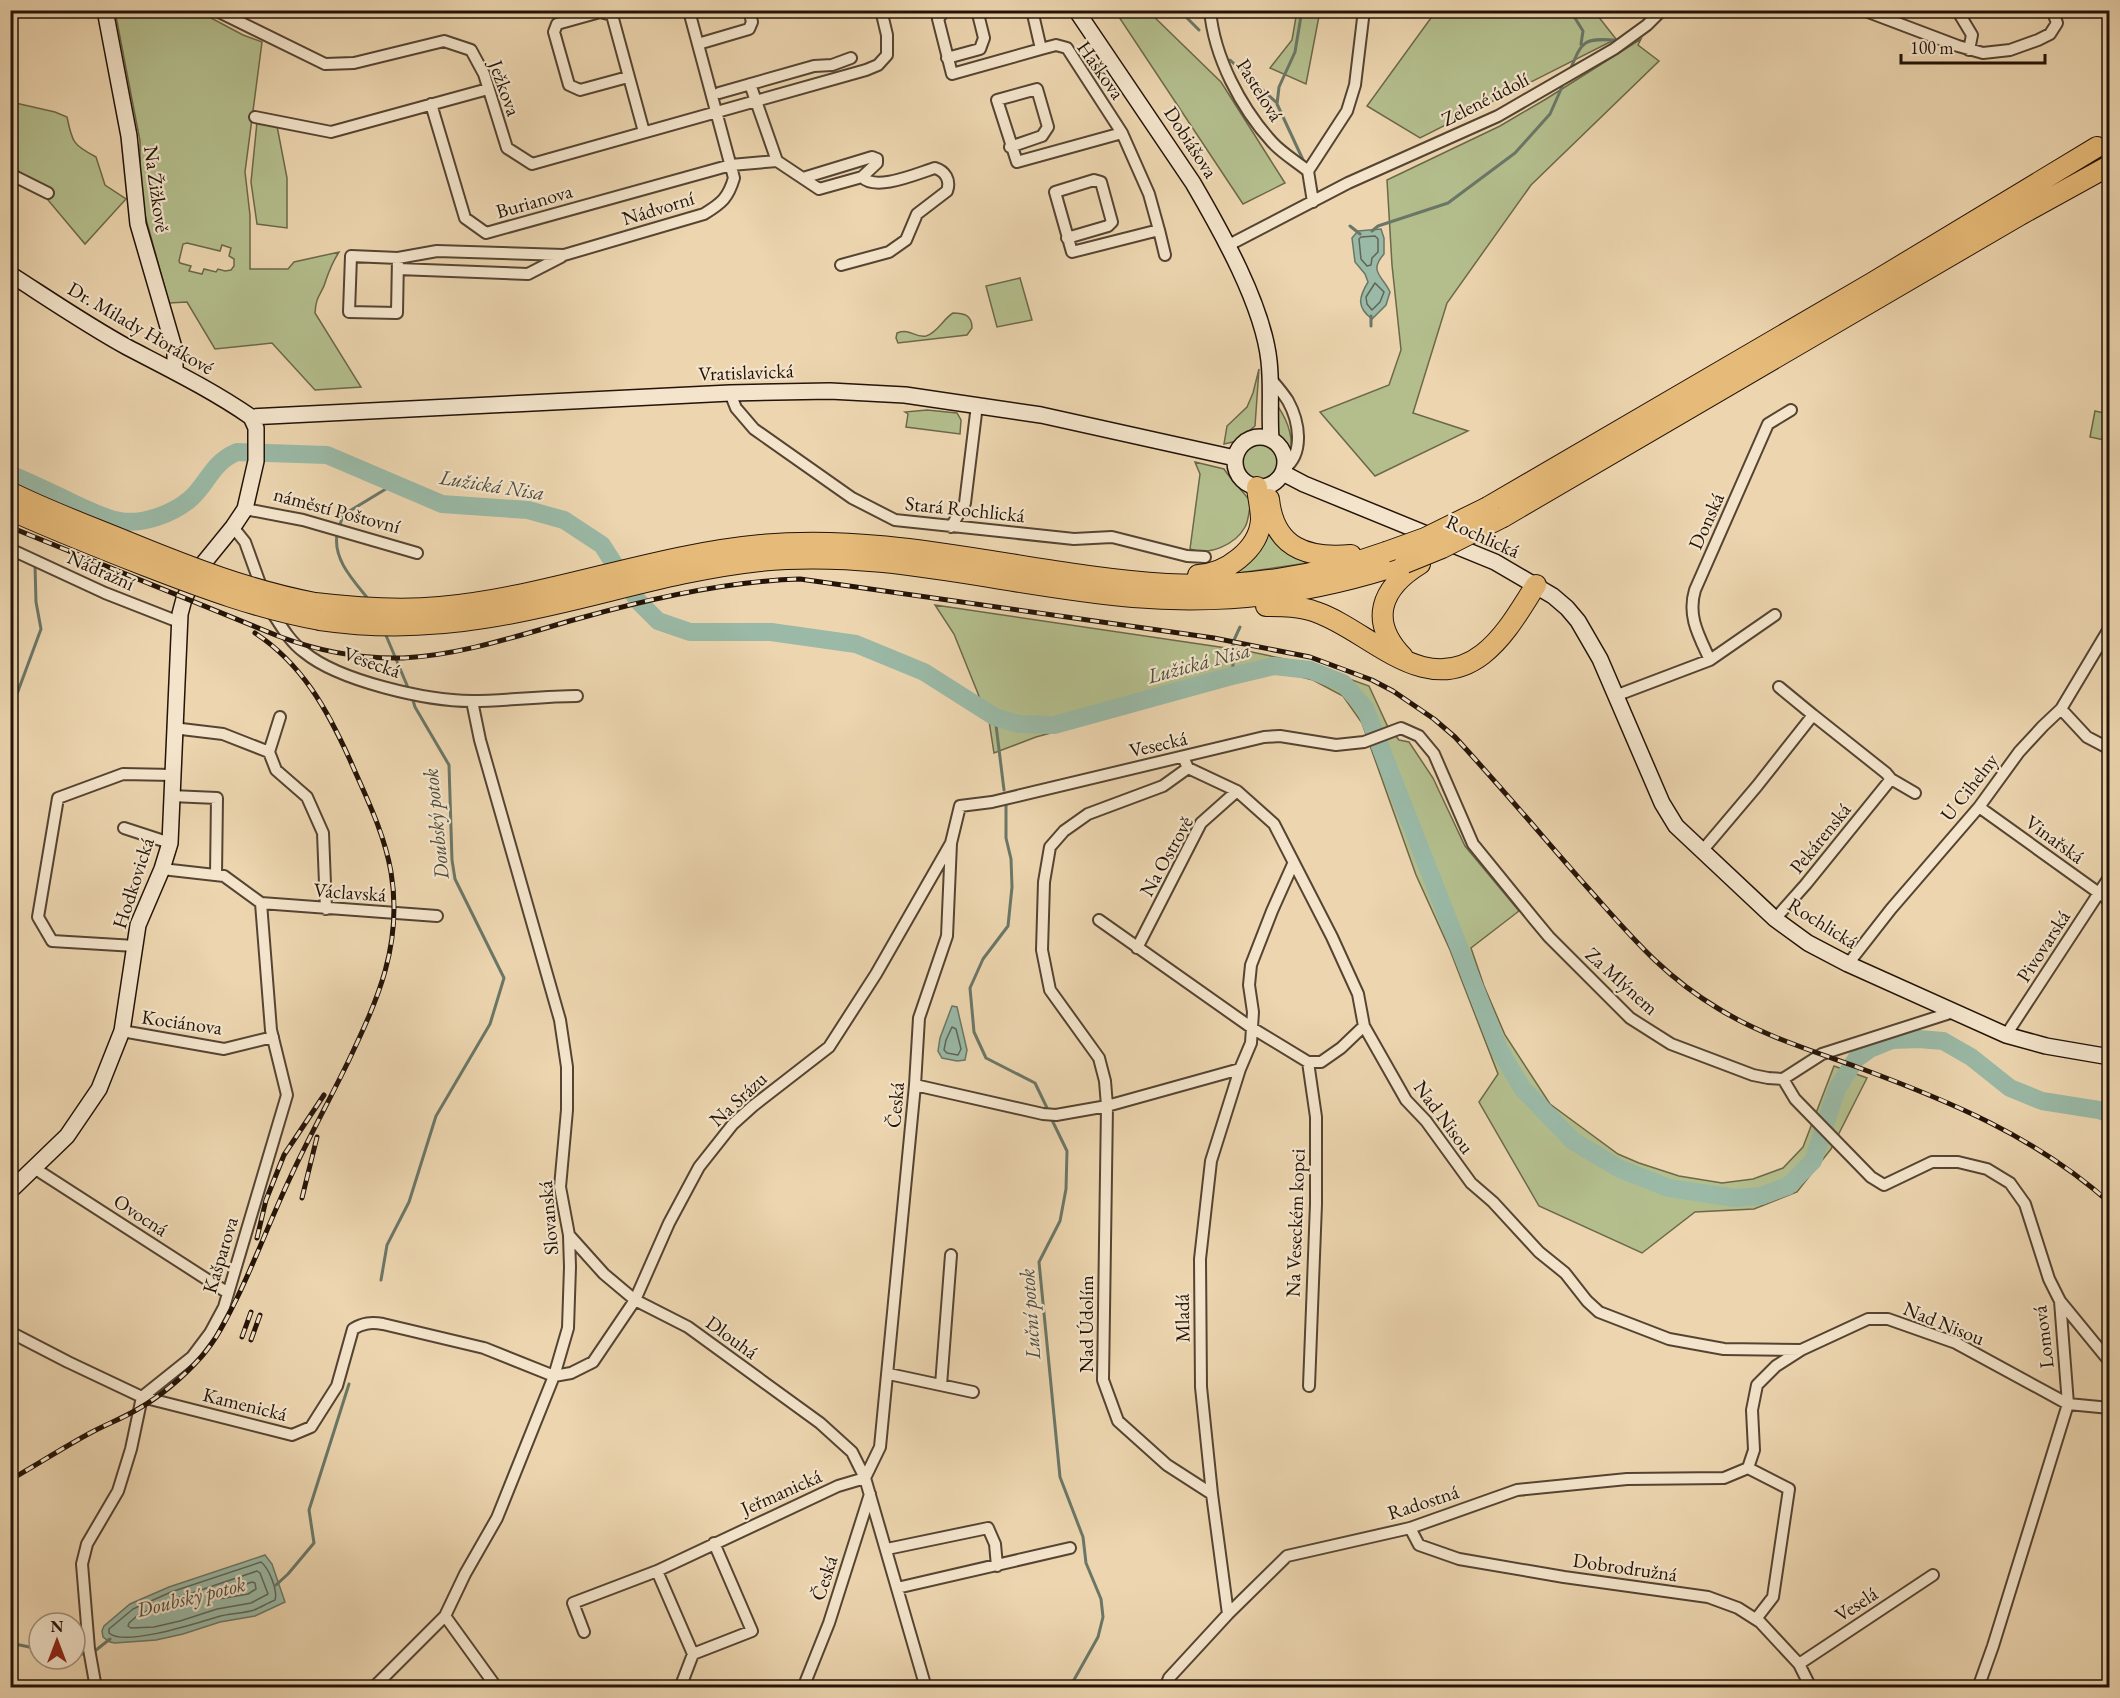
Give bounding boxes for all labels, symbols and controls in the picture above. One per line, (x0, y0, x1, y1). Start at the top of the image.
scale bar (1901, 27, 2045, 65)
street label: Haškova (1071, 35, 1131, 105)
text: 100 m (1910, 36, 1954, 59)
street label: Pastelová (1231, 54, 1289, 126)
street label: Ježkova (482, 55, 527, 120)
street label: Zelené údolí (1437, 66, 1533, 132)
street label: Dobiášova (1158, 101, 1224, 183)
street label: Na Žižkově (138, 144, 176, 234)
street label: Burianova (493, 178, 575, 224)
street label: Nádvorní (619, 185, 697, 231)
street label: Dr. Milady Horákové (63, 276, 219, 381)
street label: Vratislavická (698, 357, 794, 387)
water label: Lužická Nisa (437, 463, 546, 506)
street label: náměstí Poštovní (271, 481, 403, 539)
street label: Donská (1682, 489, 1730, 553)
street label: Stará Rochlická (904, 490, 1026, 528)
street label: Rochlická (1442, 508, 1524, 564)
street label: Nádražní (63, 544, 139, 596)
water label: Lužická Nisa (1143, 636, 1253, 689)
street label: Vesecká (340, 640, 404, 684)
street label: Vesecká (1126, 725, 1190, 763)
street label: U Cihelny (1934, 748, 2004, 826)
water label: Doubský potok (416, 767, 455, 882)
street label: Pekárenská (1783, 797, 1857, 879)
street label: Vinařská (2020, 809, 2090, 869)
street label: Na Ostrově (1133, 811, 1199, 901)
street label: Hodkovická (106, 834, 160, 932)
street label: Václavská (313, 877, 387, 907)
street label: Rochlická (1783, 891, 1863, 955)
street label: Pivovarská (2010, 905, 2076, 987)
street label: Za Mlýnem (1580, 941, 1664, 1021)
street label: Kociánova (140, 1003, 224, 1041)
street label: Na Srázu (704, 1065, 773, 1132)
street label: Nad Nisou (1408, 1075, 1480, 1159)
street label: Česká (880, 1081, 910, 1129)
street label: Na Veseckém kopci (1279, 1148, 1311, 1298)
street label: Slovanská (532, 1180, 564, 1256)
street label: Ovocná (109, 1188, 173, 1242)
street label: Kašparova (196, 1214, 244, 1296)
water label: Luční potok (1013, 1267, 1046, 1361)
street label: Nad Údolím (1073, 1275, 1099, 1373)
street label: Mladá (1169, 1293, 1195, 1343)
street label: Nad Nisou (1899, 1295, 1989, 1351)
street label: Lomová (2026, 1304, 2060, 1370)
street label: Dlouhá (701, 1309, 763, 1365)
street label: Kamenická (200, 1381, 290, 1427)
street label: Jeřmanická (735, 1463, 825, 1522)
street label: Radostná (1384, 1478, 1462, 1526)
street label: Dobrodružná (1571, 1547, 1679, 1587)
street label: Česká (805, 1552, 843, 1604)
water label: Doubský potok (133, 1570, 249, 1623)
street label: Veselá (1830, 1580, 1883, 1628)
north arrow (27, 1611, 87, 1671)
text: N (51, 1616, 64, 1637)

